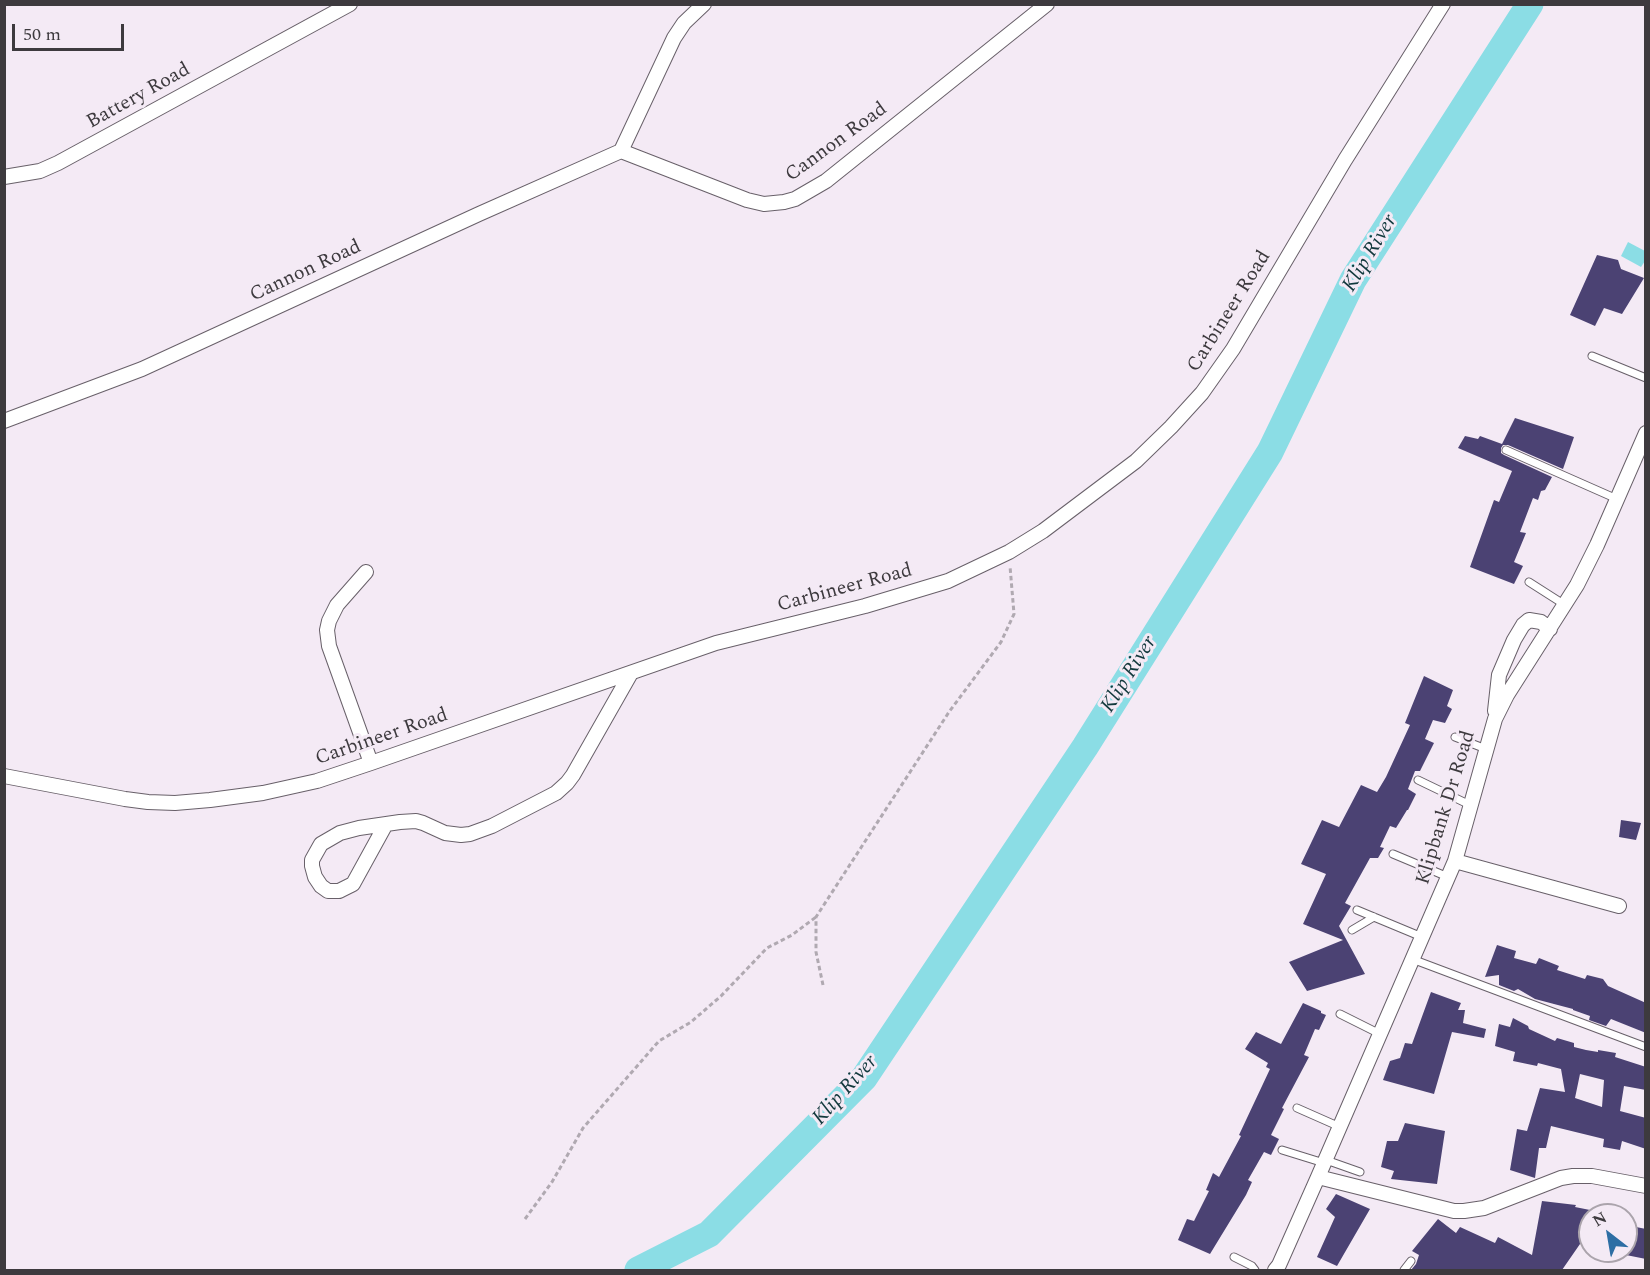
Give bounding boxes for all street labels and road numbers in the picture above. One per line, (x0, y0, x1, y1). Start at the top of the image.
street label: Battery Road (83, 59, 195, 135)
street label: Cannon Road (781, 98, 893, 188)
street label: Cannon Road (247, 236, 365, 308)
street label: Carbineer Road (1183, 247, 1277, 377)
street label: Carbineer Road (775, 559, 915, 619)
street label: Carbineer Road (313, 704, 451, 772)
street label: Klipbank Dr Road (1412, 728, 1482, 888)

